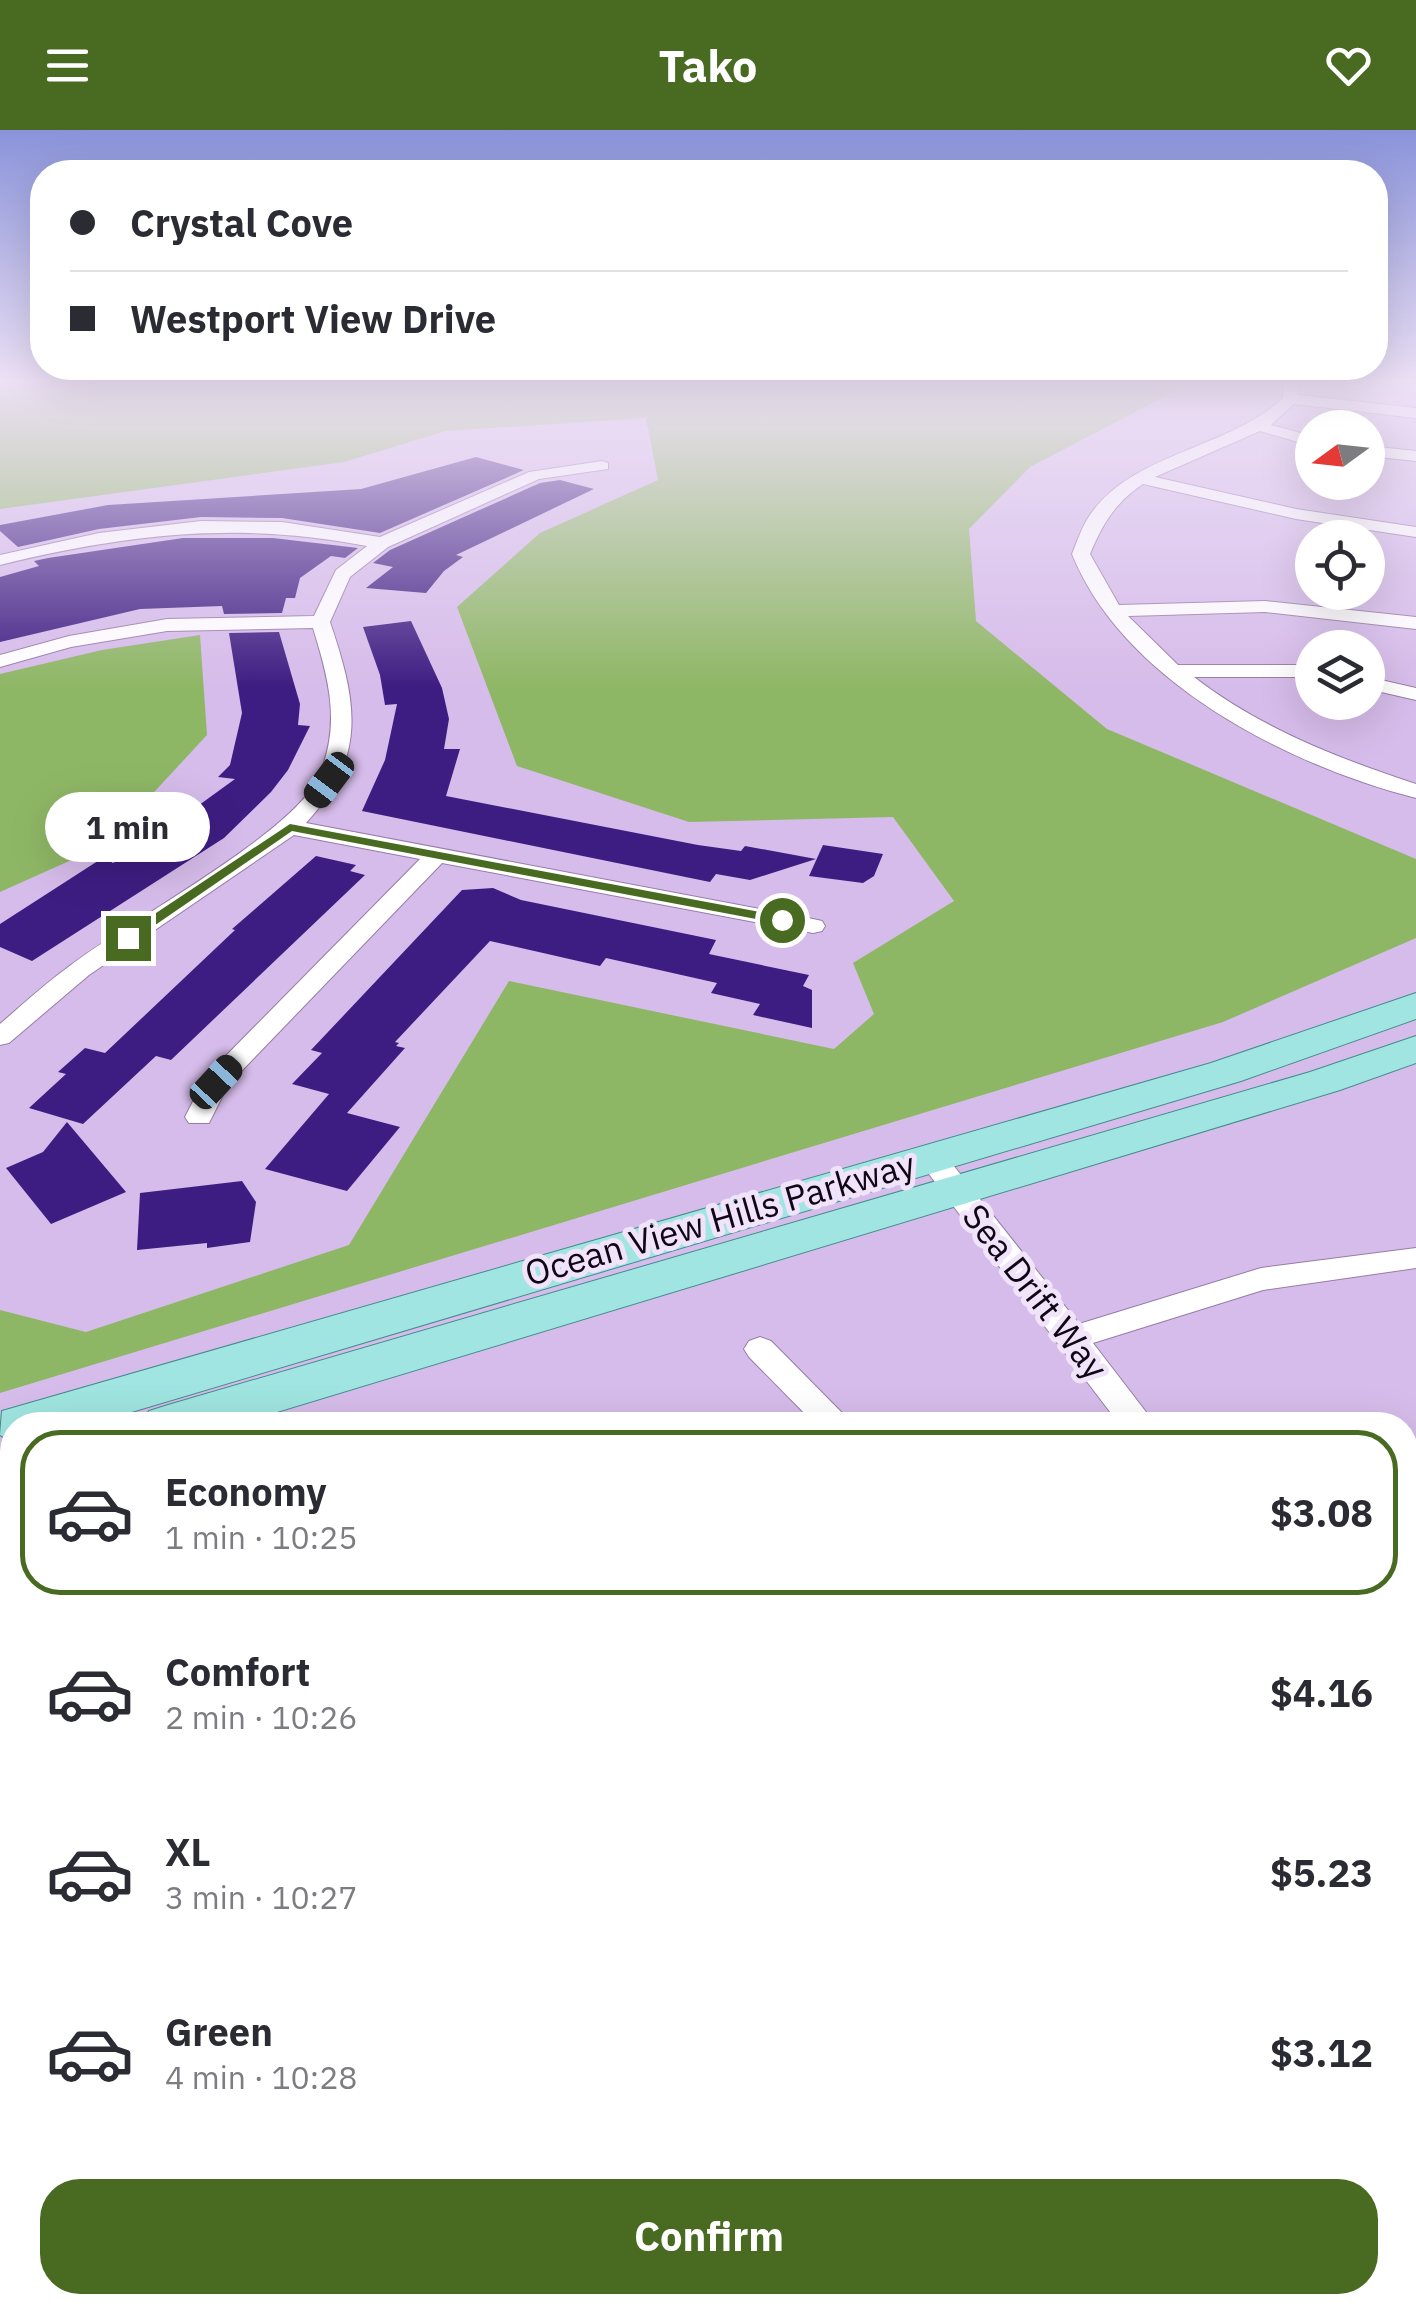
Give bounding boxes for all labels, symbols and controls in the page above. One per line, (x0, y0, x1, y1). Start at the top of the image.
text: Tako (659, 36, 757, 94)
icon: menu (40, 38, 95, 93)
icon: heart (1321, 38, 1376, 93)
text: Crystal Cove (130, 198, 353, 247)
text: Westport View Drive (130, 294, 496, 343)
north arrow (1295, 410, 1385, 500)
map controls (1295, 410, 1385, 720)
button: locate (1295, 520, 1385, 610)
button: layers (1295, 630, 1385, 720)
car (299, 747, 359, 813)
callout: 1 min (46, 793, 210, 863)
text: 1 min (86, 806, 169, 848)
route start (760, 898, 805, 943)
route end (106, 916, 151, 961)
car (185, 1050, 247, 1114)
street label: Ocean View Hills Parkway (519, 1140, 920, 1296)
street label: Sea Drift Way (953, 1194, 1119, 1388)
text: Economy (165, 1467, 327, 1516)
icon: car (45, 1468, 135, 1558)
text: $3.08 (1270, 1488, 1373, 1537)
text: 1 min · 10:25 (165, 1516, 358, 1558)
text: Comfort (165, 1647, 310, 1696)
icon: car (45, 1648, 135, 1738)
text: $4.16 (1270, 1668, 1373, 1717)
text: 2 min · 10:26 (165, 1696, 358, 1738)
text: XL (165, 1827, 211, 1876)
icon: car (45, 1828, 135, 1918)
text: $5.23 (1270, 1848, 1373, 1897)
text: 3 min · 10:27 (165, 1876, 358, 1918)
text: Green (165, 2007, 273, 2056)
icon: car (45, 2008, 135, 2098)
text: $3.12 (1270, 2028, 1373, 2077)
text: 4 min · 10:28 (165, 2056, 358, 2098)
button: Confirm (40, 2179, 1378, 2294)

